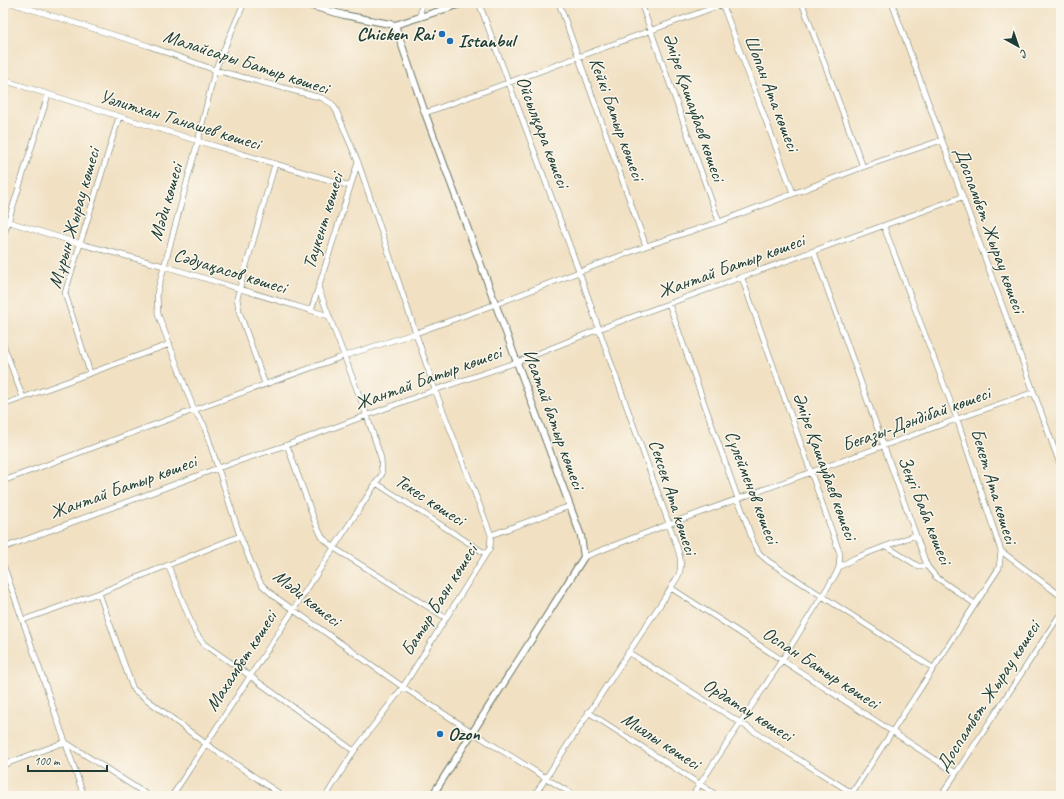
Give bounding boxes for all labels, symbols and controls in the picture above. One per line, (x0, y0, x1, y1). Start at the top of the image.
place label: Chicken Rai (357, 22, 436, 46)
street label: Малайсары Батыр көшесі (160, 24, 334, 101)
north arrow (998, 26, 1038, 66)
marker: Chicken Rai (437, 29, 447, 39)
place label: Istanbul (458, 29, 518, 53)
street label: Әміре Қашаубаев көшесі (657, 30, 731, 187)
street label: Шопан Ата көшесі (739, 31, 806, 157)
marker: Istanbul (445, 36, 455, 46)
text: С (1017, 47, 1031, 62)
street label: Кейкі Батыр көшесі (584, 54, 651, 186)
street label: Ойсылқара көшесі (511, 73, 576, 193)
street label: Уәлитхан Танашев көшесі (97, 84, 266, 157)
street label: Мұрын Жырау көшесі (43, 143, 106, 291)
street label: Доспамбет Жырау көшесі (949, 144, 1032, 318)
street label: Мәди көшесі (144, 158, 189, 243)
street label: Таукент көшесі (297, 168, 350, 272)
street label: Жантай Батыр көшесі (654, 228, 810, 304)
street label: Сәдуақасов көшесі (171, 242, 292, 300)
street label: Жантай Батыр көшесі (351, 340, 507, 416)
street label: Исатай батыр көшесі (517, 346, 591, 495)
street label: Беғазы-Дәндібай көшесі (839, 380, 996, 457)
street label: Әміре Қашаубаев көшесі (787, 389, 864, 545)
street label: Бекет Ата көшесі (965, 426, 1024, 549)
street label: Сүлейменов көшесі (719, 427, 785, 549)
street label: Сексек Ата көшесі (643, 436, 704, 560)
street label: Жантай Батыр көшесі (46, 449, 202, 525)
street label: Зеңгі Баба көшесі (892, 452, 959, 570)
street label: Текес көшесі (391, 469, 471, 533)
street label: Батыр Баян көшесі (395, 538, 484, 660)
street label: Мәди көшесі (268, 564, 348, 633)
street label: Махамбет көшесі (200, 604, 284, 716)
street label: Доспамбет Жырау көшесі (930, 614, 1047, 776)
street label: Оспан Батыр көшесі (758, 621, 886, 716)
street label: Ордатау көшесі (698, 673, 800, 748)
street label: Миялы көшесі (617, 707, 707, 777)
place label: Ozon (448, 722, 480, 746)
marker: Ozon (435, 729, 445, 739)
scale bar (28, 747, 107, 773)
text: 100 m (34, 753, 61, 769)

